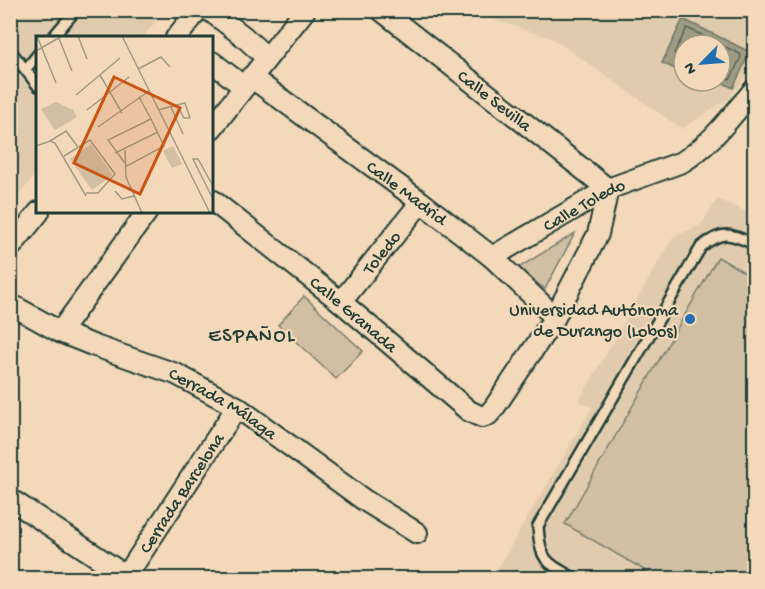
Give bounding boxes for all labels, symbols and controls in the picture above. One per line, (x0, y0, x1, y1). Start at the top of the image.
north arrow (672, 33, 732, 93)
inset map (36, 36, 213, 213)
text: N (681, 59, 702, 77)
street label: Calle Sevilla (452, 66, 536, 138)
street label: Calle Madrid (361, 157, 451, 232)
street label: Calle Toledo (540, 176, 628, 238)
street label: Toledo (359, 228, 407, 280)
street label: Calle Granada (304, 273, 401, 359)
place label: Universidad Autónoma de Durango (Lobos) (509, 301, 679, 343)
marker: Universidad Autónoma de Durango (Lobos) (683, 312, 697, 326)
district label: ESPAÑOL (208, 326, 296, 349)
street label: Cerrada Málaga (166, 364, 281, 446)
street label: Cerrada Barcelona (136, 429, 231, 558)

